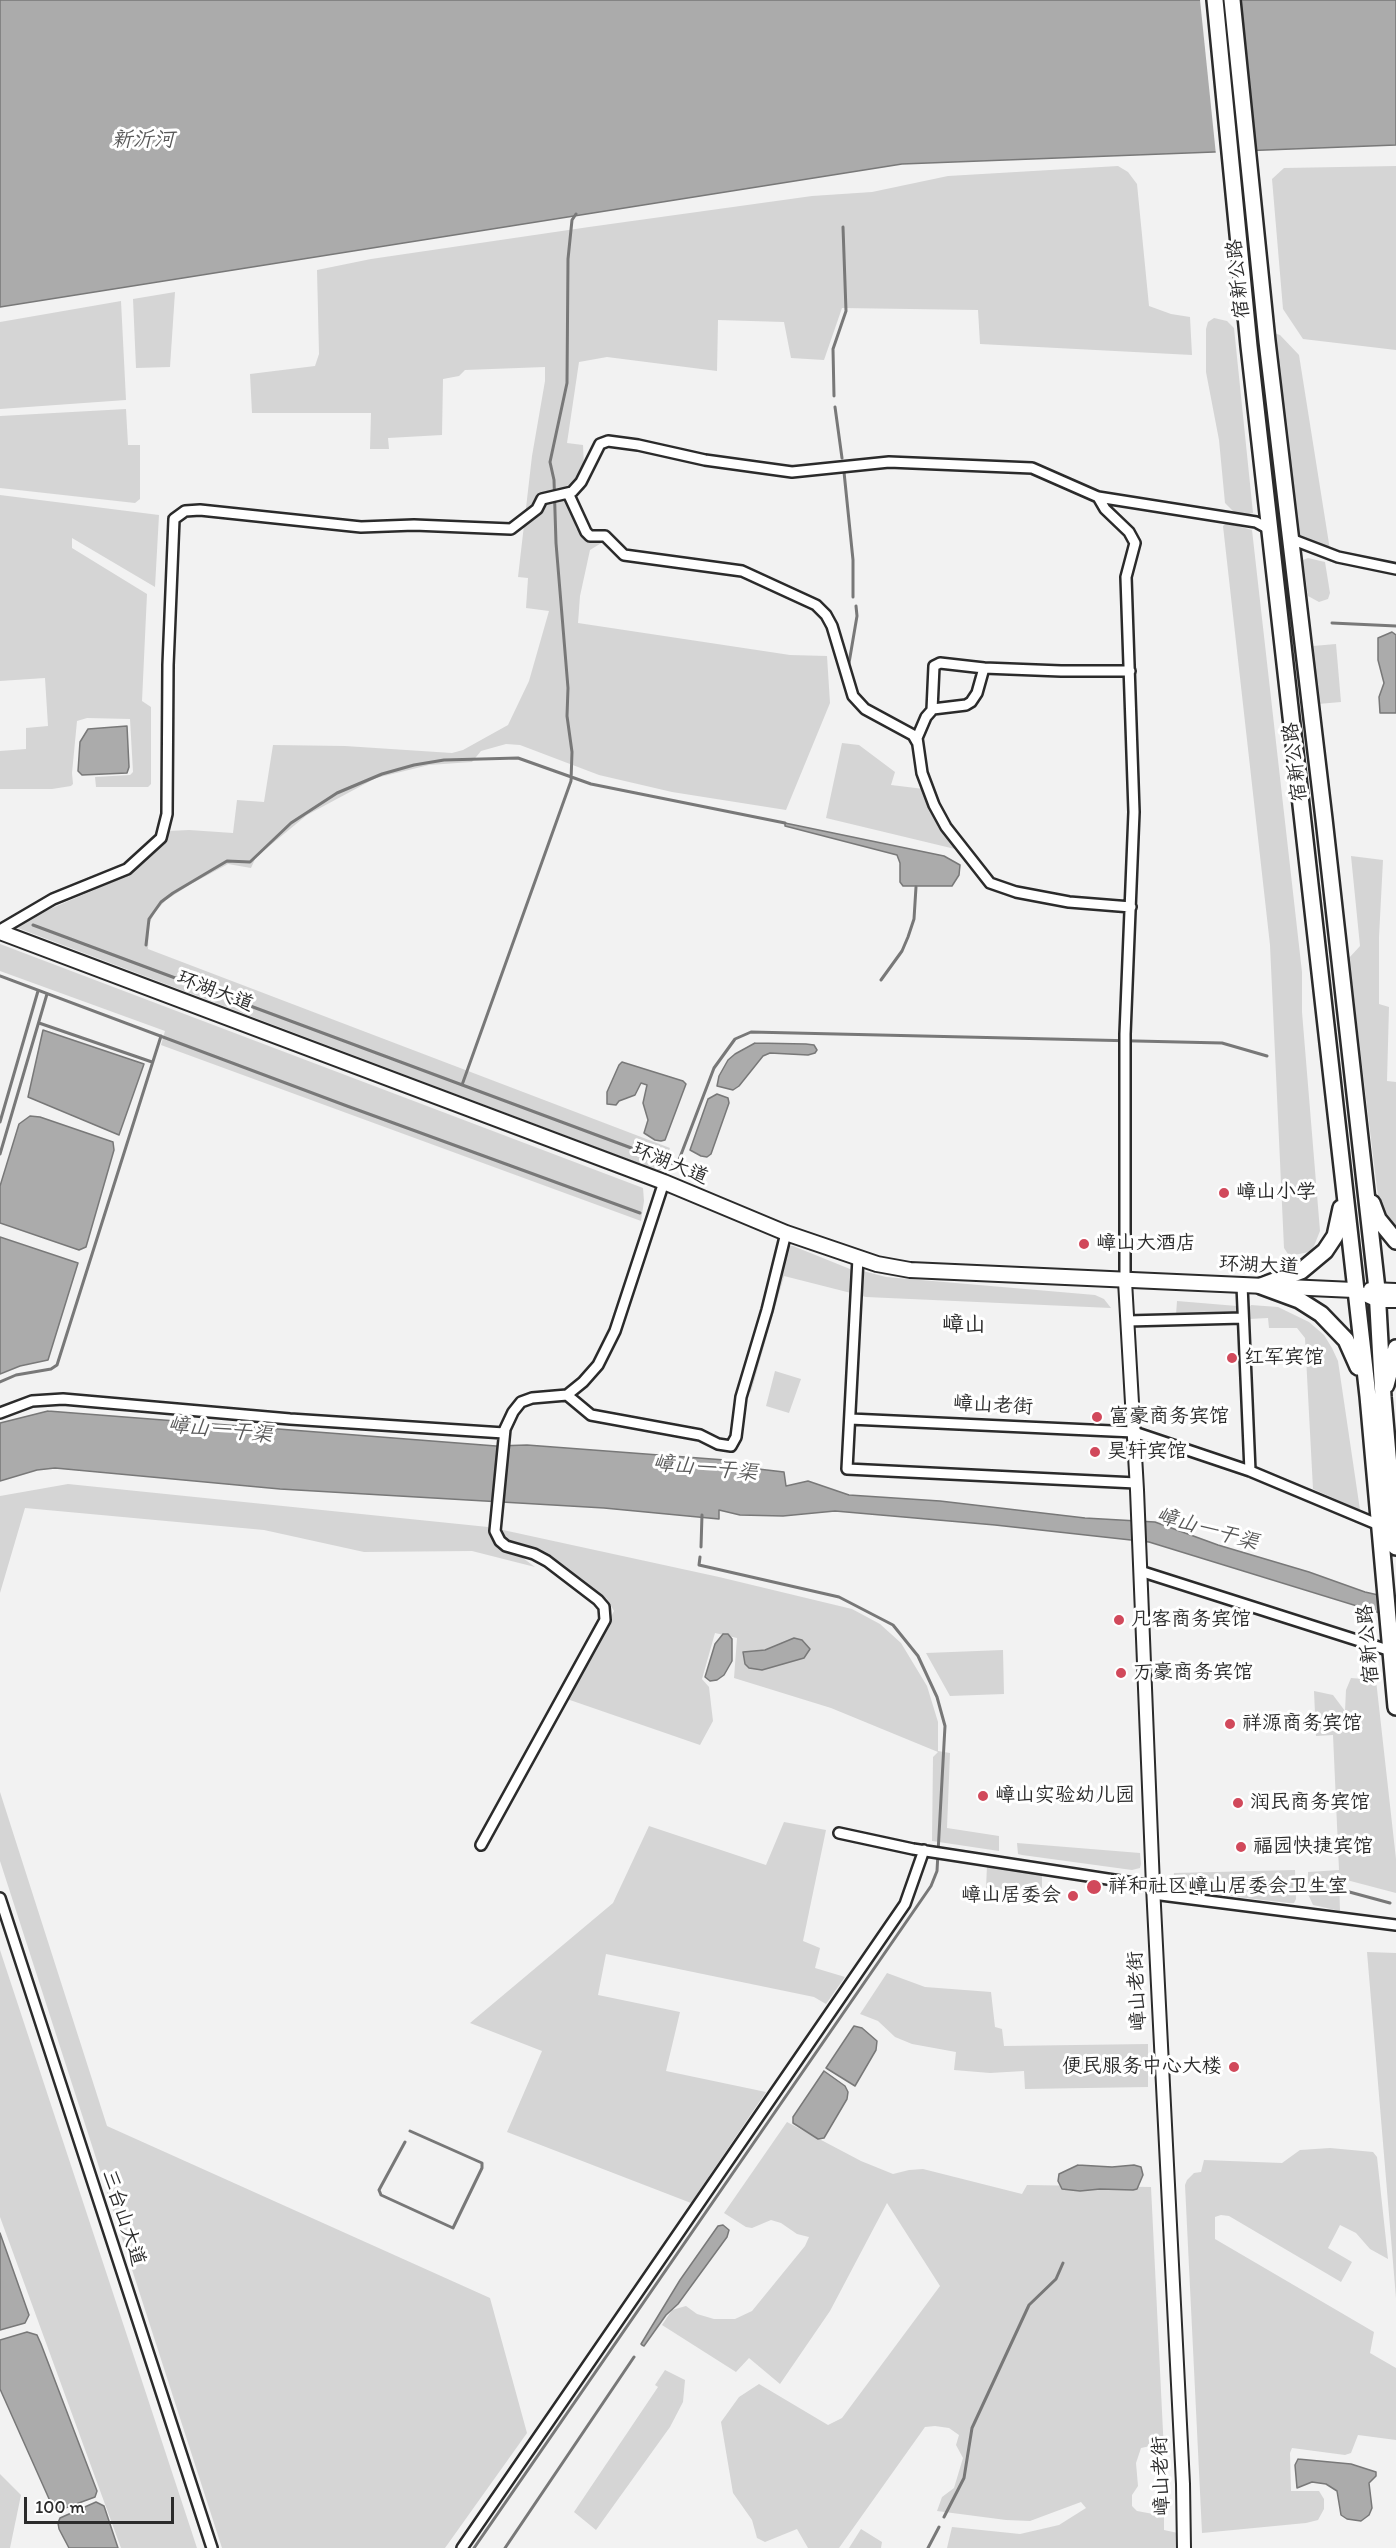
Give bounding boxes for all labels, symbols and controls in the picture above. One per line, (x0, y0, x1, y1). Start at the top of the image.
water label: 新沂河 (112, 128, 174, 154)
street label: 宿新公路 (1223, 238, 1255, 320)
street label: 宿新公路 (1279, 721, 1313, 803)
street label: 环湖大道 (173, 966, 257, 1018)
street label: 环湖大道 (628, 1138, 712, 1190)
place label: 嶂山小学 (1236, 1181, 1316, 1205)
marker: 嶂山小学 (1217, 1186, 1231, 1200)
place label: 嶂山大酒店 (1096, 1232, 1196, 1256)
marker: 嶂山大酒店 (1077, 1237, 1091, 1251)
street label: 环湖大道 (1218, 1252, 1300, 1280)
district label: 嶂山 (942, 1312, 986, 1338)
place label: 红军宾馆 (1244, 1346, 1324, 1370)
marker: 红军宾馆 (1225, 1351, 1239, 1365)
street label: 嶂山老街 (952, 1392, 1034, 1420)
place label: 富豪商务宾馆 (1109, 1405, 1229, 1429)
marker: 富豪商务宾馆 (1090, 1410, 1104, 1424)
water label: 嶂山一干渠 (166, 1413, 274, 1449)
place label: 昊轩宾馆 (1107, 1440, 1187, 1464)
marker: 昊轩宾馆 (1088, 1445, 1102, 1459)
water label: 嶂山一干渠 (651, 1451, 759, 1487)
water label: 嶂山一干渠 (1153, 1503, 1261, 1557)
street label: 宿新公路 (1354, 1603, 1384, 1685)
place label: 凡客商务宾馆 (1131, 1608, 1251, 1632)
marker: 凡客商务宾馆 (1112, 1613, 1126, 1627)
place label: 万豪商务宾馆 (1133, 1661, 1253, 1685)
marker: 万豪商务宾馆 (1114, 1666, 1128, 1680)
place label: 祥源商务宾馆 (1242, 1712, 1362, 1736)
marker: 祥源商务宾馆 (1223, 1717, 1237, 1731)
place label: 嶂山实验幼儿园 (995, 1784, 1135, 1808)
marker: 嶂山实验幼儿园 (976, 1789, 990, 1803)
place label: 润民商务宾馆 (1250, 1791, 1370, 1815)
marker: 润民商务宾馆 (1231, 1796, 1245, 1810)
place label: 福园快捷宾馆 (1253, 1835, 1373, 1859)
marker: 福园快捷宾馆 (1234, 1840, 1248, 1854)
place label: 祥和社区嶂山居委会卫生室 (1108, 1875, 1348, 1899)
marker: 祥和社区嶂山居委会卫生室 (1085, 1878, 1103, 1896)
place label: 嶂山居委会 (961, 1884, 1061, 1908)
marker: 嶂山居委会 (1066, 1889, 1080, 1903)
street label: 嶂山老街 (1124, 1950, 1152, 2032)
place label: 便民服务中心大楼 (1062, 2055, 1222, 2079)
marker: 便民服务中心大楼 (1227, 2060, 1241, 2074)
street label: 三台山大道 (96, 2167, 150, 2269)
street label: 嶂山老街 (1149, 2436, 1175, 2516)
scale bar (27, 2485, 177, 2523)
text: 100 m (35, 2496, 85, 2518)

